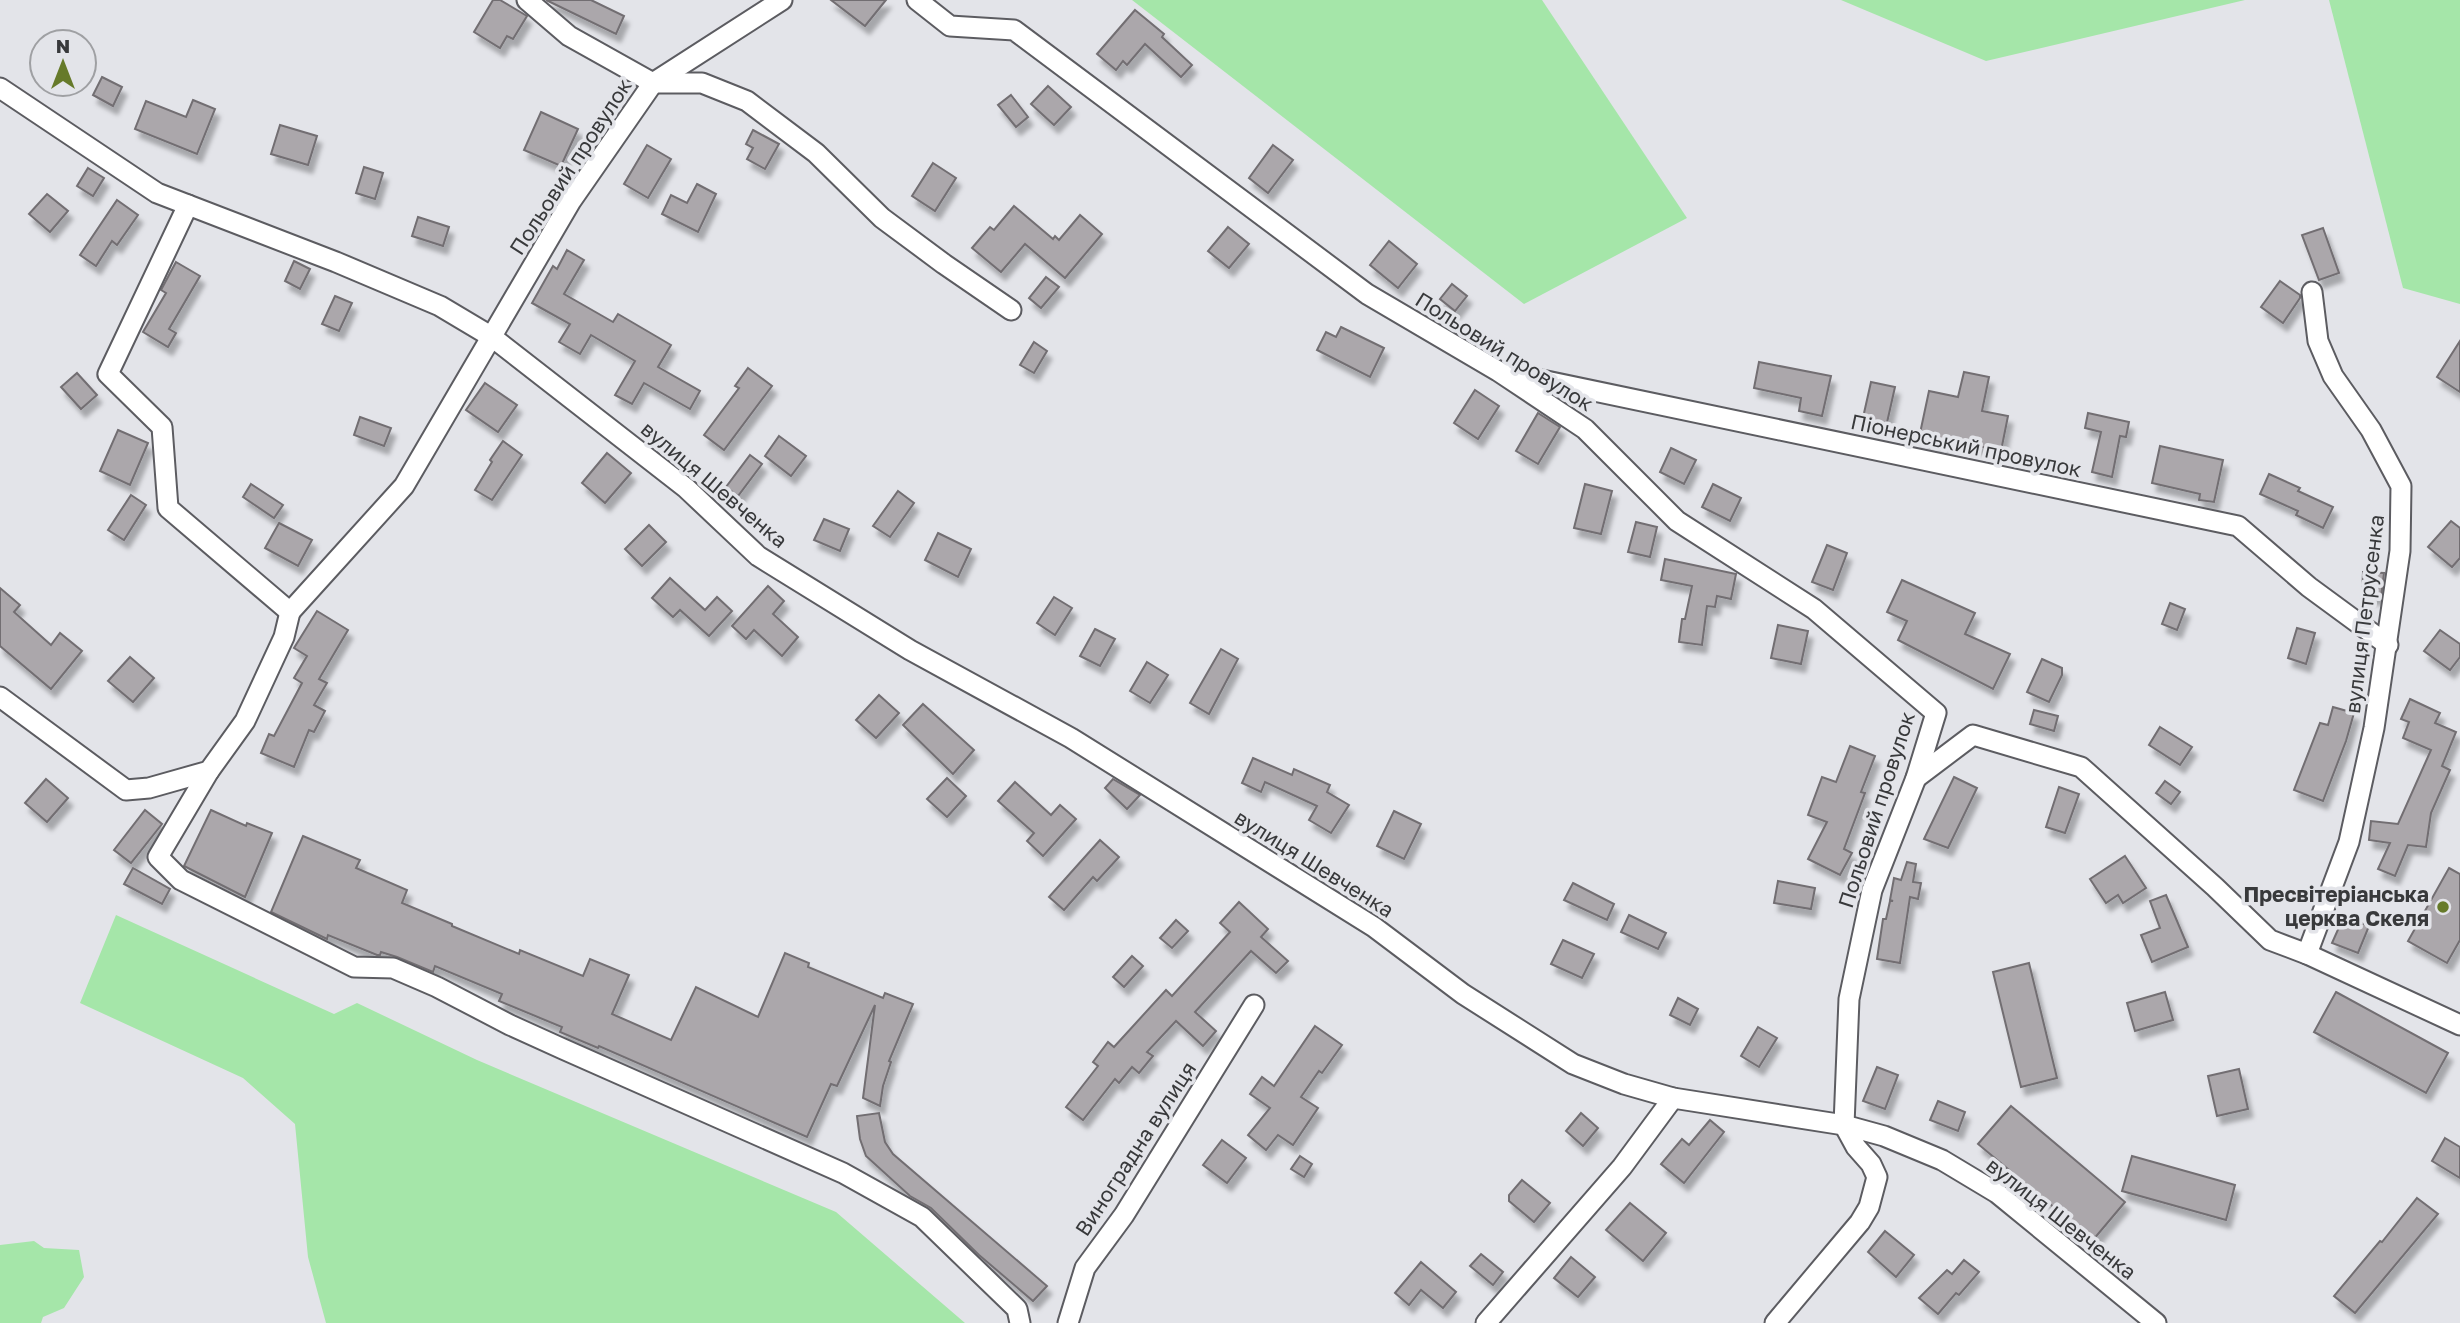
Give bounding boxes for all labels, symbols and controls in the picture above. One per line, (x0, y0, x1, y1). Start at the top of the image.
north arrow (28, 28, 98, 98)
text: N (56, 34, 70, 57)
street label: Польовий провулок (503, 73, 637, 259)
street label: Польовий провулок (1411, 286, 1598, 416)
street label: Піонерський провулок (1848, 408, 2084, 482)
street label: вулиця Шевченка (636, 415, 793, 553)
street label: вулиця Петрусенка (2339, 513, 2389, 715)
street label: Польовий провулок (1832, 708, 1920, 911)
street label: вулиця Шевченка (1230, 804, 1399, 923)
place label: Пресвітеріанська церква Скеля (2243, 881, 2429, 931)
marker: Пресвітеріанська церква Скеля (2435, 899, 2451, 915)
street label: Виноградна вулиця (1069, 1056, 1201, 1240)
street label: вулиця Шевченка (1981, 1152, 2142, 1285)

